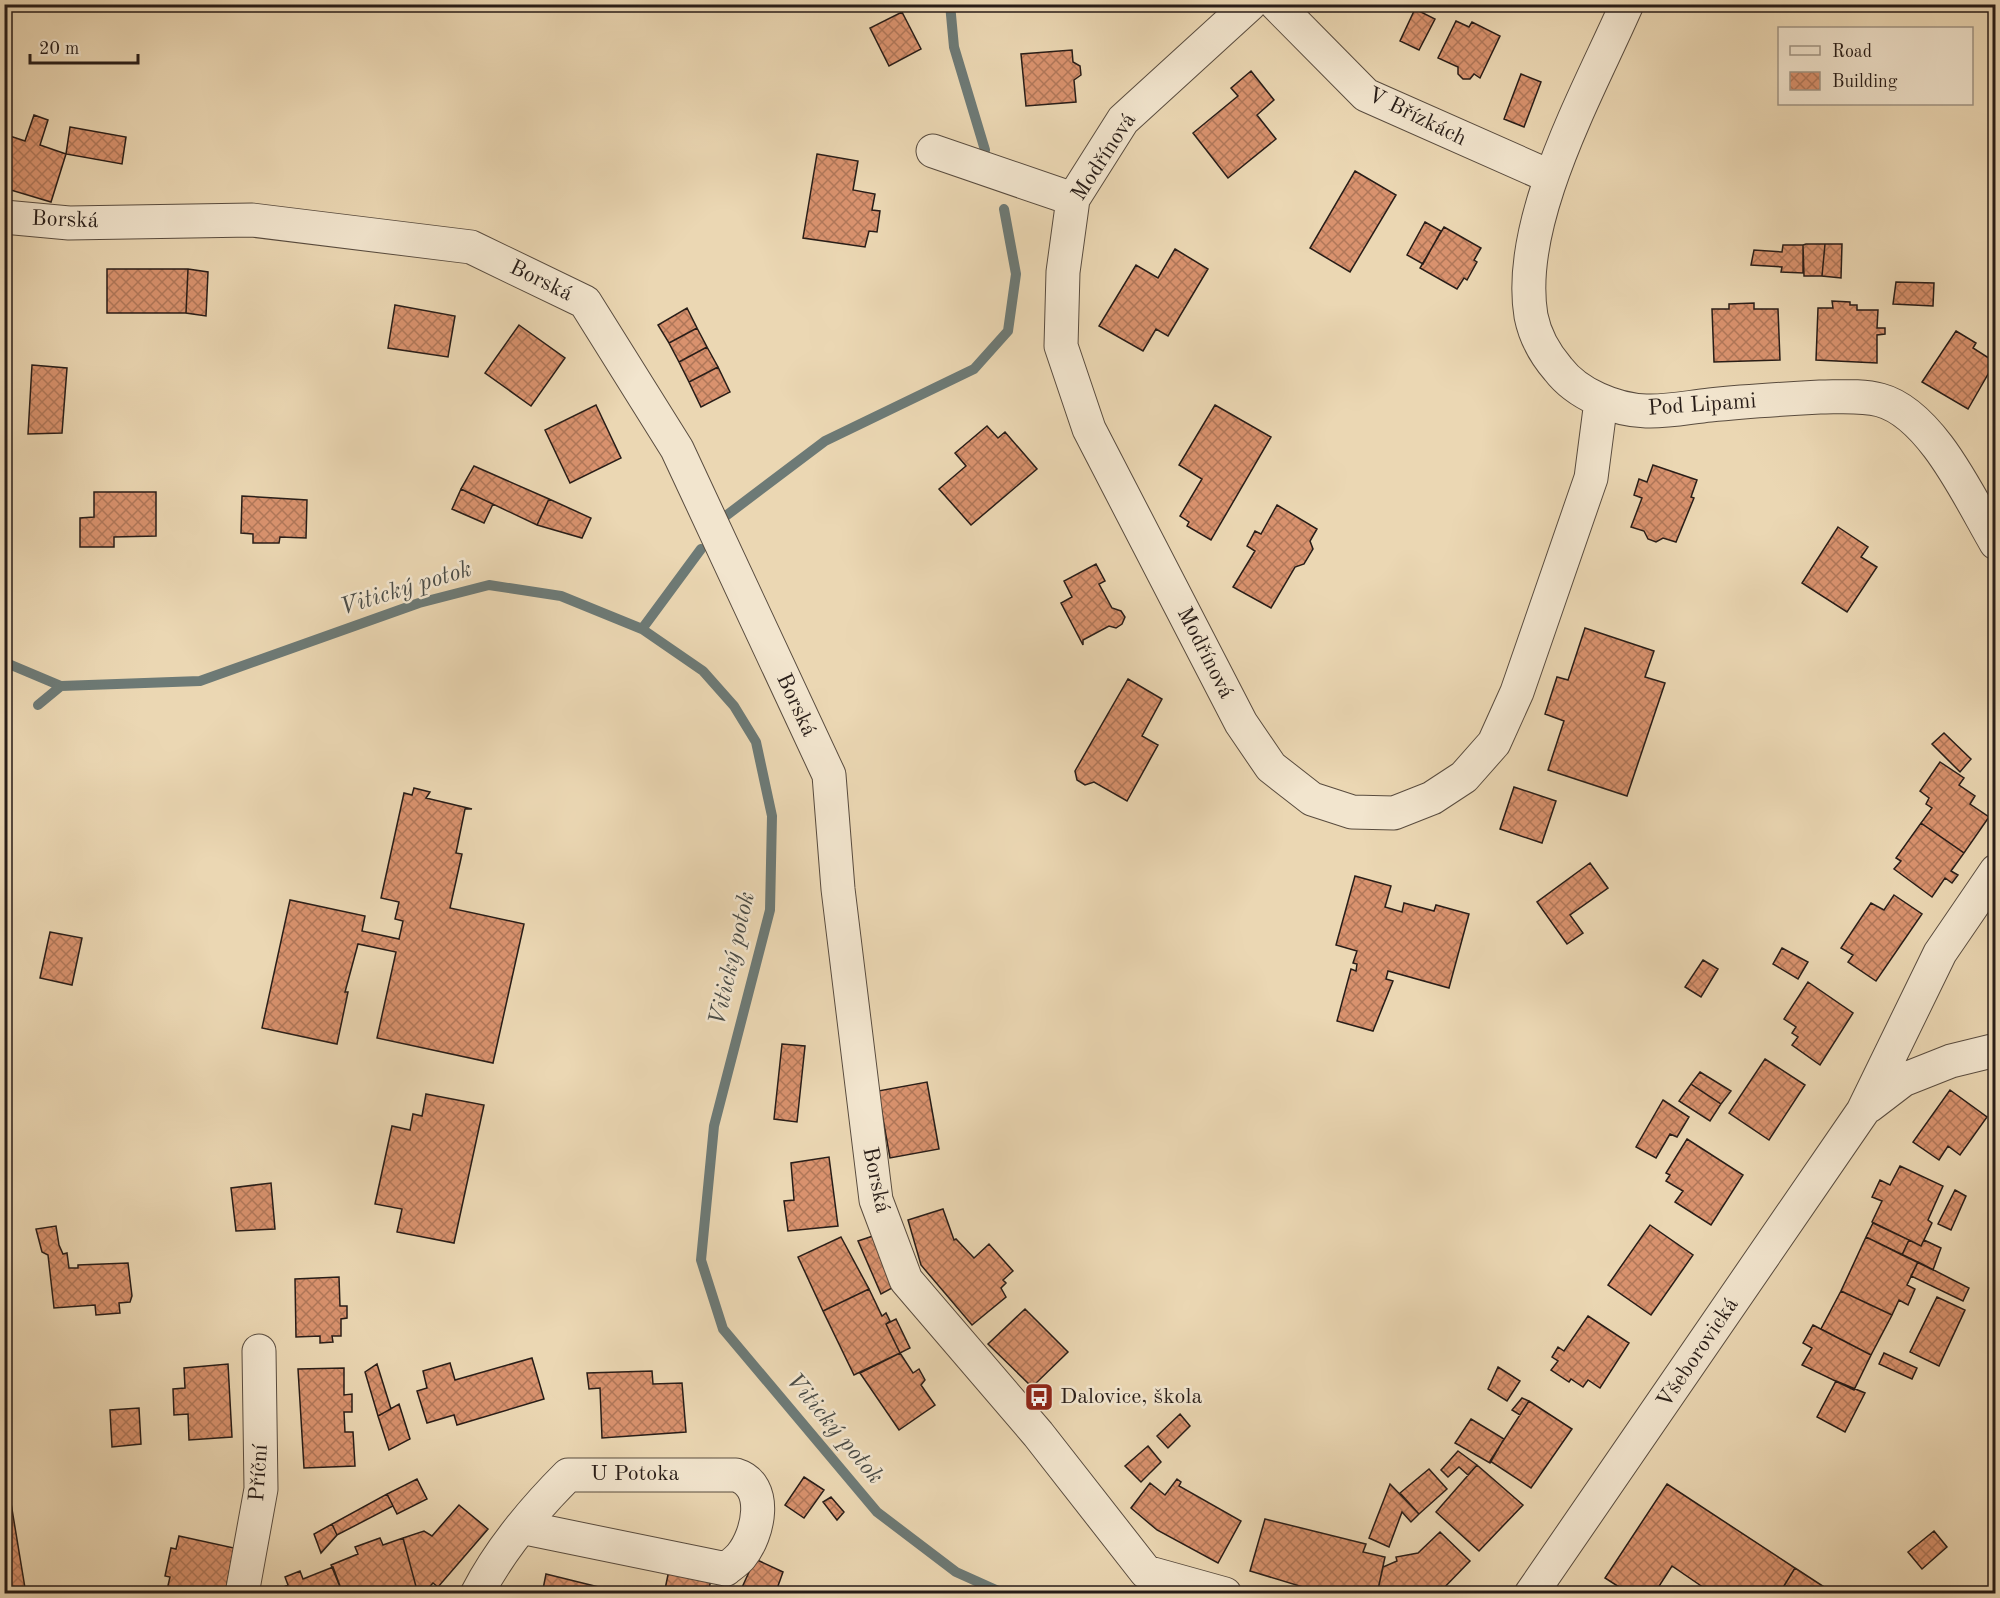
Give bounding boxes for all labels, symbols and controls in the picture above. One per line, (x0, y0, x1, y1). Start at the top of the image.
scale bar (30, 27, 138, 65)
legend (1778, 27, 1973, 105)
text: 20 m (39, 40, 79, 58)
text: Road (1832, 43, 1872, 61)
text: Building (1832, 73, 1898, 91)
street label: V Břízkách (1364, 84, 1470, 150)
street label: Modřínová (1068, 109, 1140, 205)
street label: Borská (31, 208, 99, 232)
street label: Borská (506, 256, 576, 306)
street label: Pod Lipami (1647, 390, 1757, 420)
water label: Vitický potok (337, 558, 475, 620)
street label: Modřínová (1173, 604, 1237, 702)
street label: Borská (772, 670, 820, 740)
water label: Vitický potok (706, 890, 760, 1028)
street label: Borská (858, 1145, 894, 1215)
street label: Všeborovická (1653, 1294, 1743, 1412)
water label: Vitický potok (781, 1369, 887, 1489)
bus stop icon: Dalovice, škola (1023, 1381, 1055, 1413)
place label: Dalovice, škola (1060, 1386, 1202, 1408)
street label: Příční (246, 1443, 272, 1502)
street label: U Potoka (591, 1463, 680, 1485)

